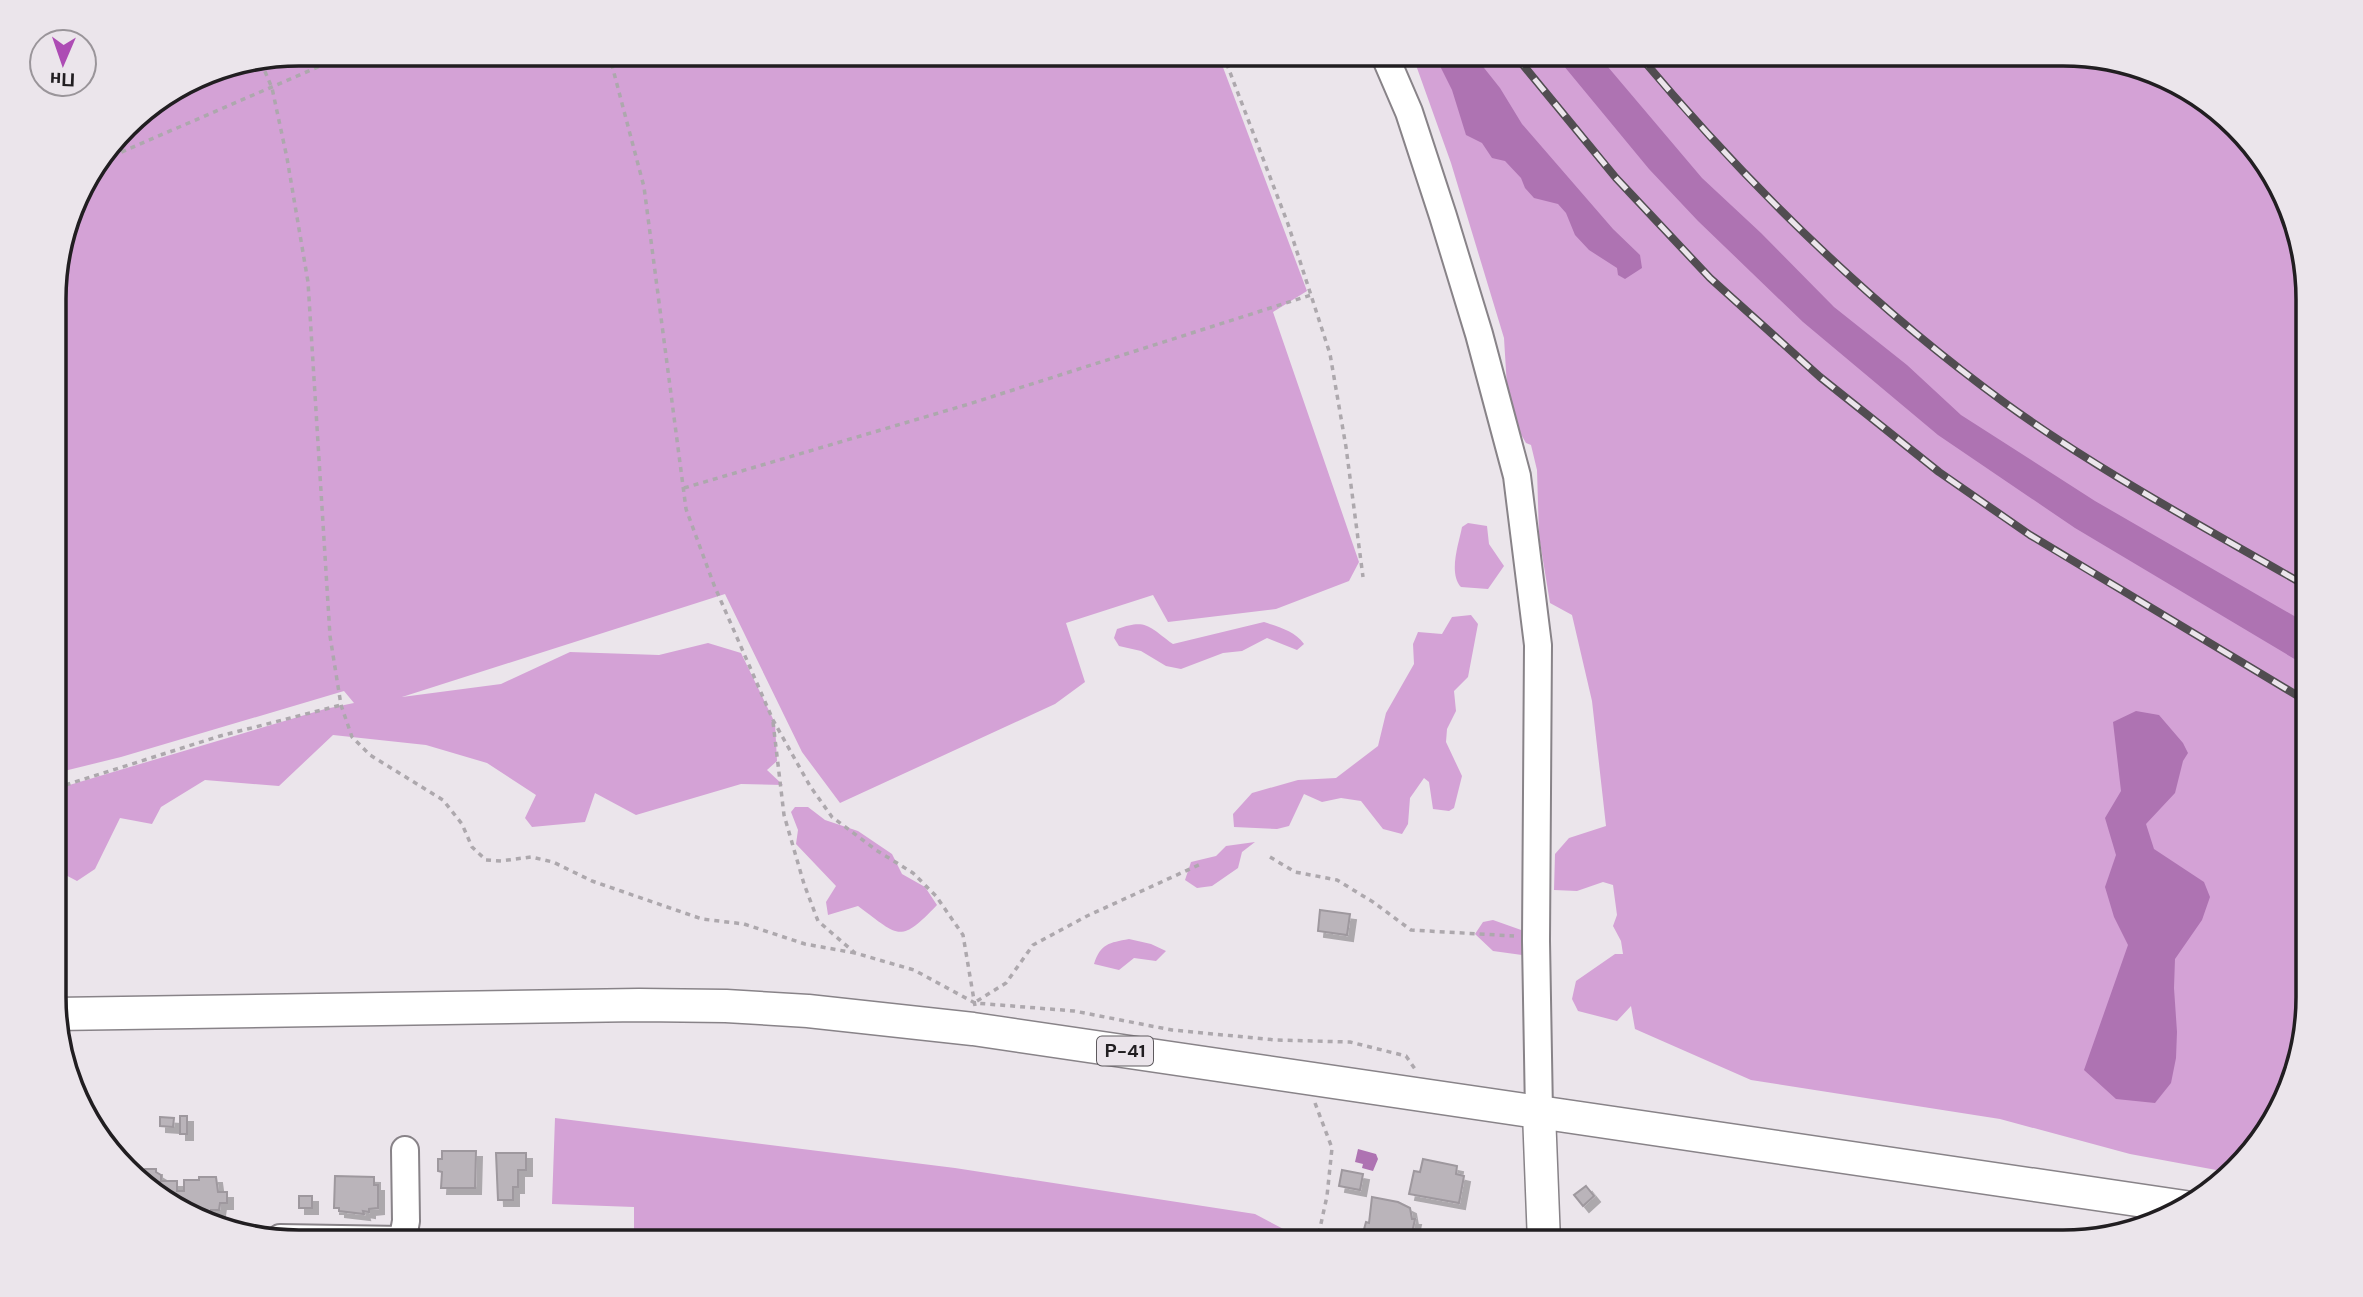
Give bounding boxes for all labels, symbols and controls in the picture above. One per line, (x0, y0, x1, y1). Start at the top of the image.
north arrow (28, 28, 98, 98)
text: Пн (49, 67, 75, 92)
road number: Р-41 (1097, 1036, 1153, 1066)

